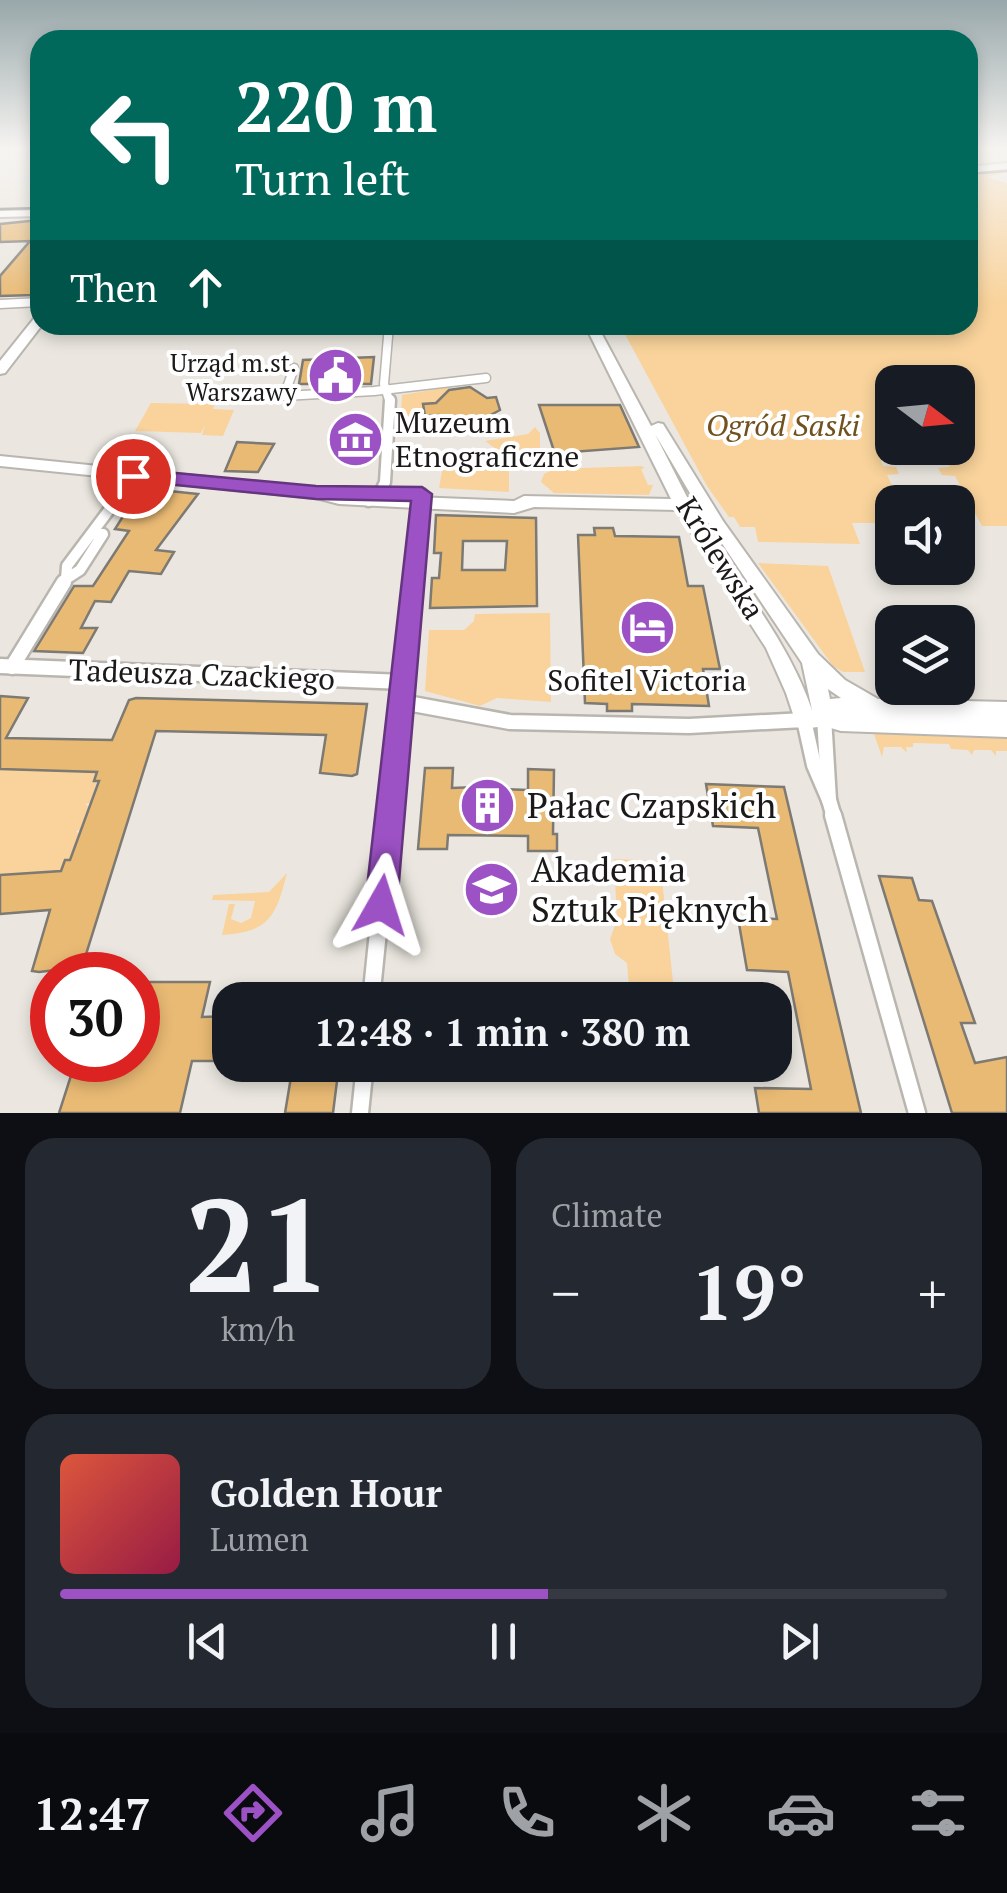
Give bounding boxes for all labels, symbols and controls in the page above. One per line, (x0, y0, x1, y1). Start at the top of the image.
text: 220 m (235, 59, 437, 152)
icon: left (70, 70, 200, 200)
text: Turn left (235, 148, 410, 208)
icon: ahead (178, 260, 233, 315)
text: Then (70, 263, 158, 313)
place label: Urząd m.st. Warszawy (170, 346, 297, 408)
public building icon: Urząd m.st. Warszawy (306, 346, 366, 406)
north arrow (875, 365, 975, 465)
map controls (875, 365, 975, 705)
place label: Muzeum Etnograficzne (395, 402, 579, 476)
park label: Ogród Saski (706, 405, 861, 445)
museum icon: Muzeum Etnograficzne (326, 409, 386, 469)
pin (91, 434, 176, 519)
icon: arrive (106, 449, 161, 504)
button: sound (875, 485, 975, 585)
street label: Królewska (668, 489, 774, 627)
hotel icon: Sofitel Victoria (617, 597, 677, 657)
button: layers (875, 605, 975, 705)
street label: Tadeusza Czackiego (68, 649, 336, 699)
place label: Sofitel Victoria (547, 660, 747, 700)
building icon: Pałac Czapskich (458, 775, 518, 835)
place label: Pałac Czapskich (527, 782, 776, 828)
place label: Akademia Sztuk Pięknych (531, 846, 768, 932)
position arrow (329, 853, 433, 957)
school or university icon: Akademia Sztuk Pięknych (462, 859, 522, 919)
speed limit sign: 30 (30, 952, 160, 1082)
text: 12:48 · 1 min · 380 m (314, 1007, 690, 1057)
text: 21 (185, 1157, 331, 1329)
text: Climate (551, 1194, 663, 1236)
text: 19° (691, 1242, 807, 1341)
text: − (551, 1256, 580, 1329)
text: + (918, 1256, 947, 1329)
text: km/h (221, 1308, 295, 1350)
text: Golden Hour (210, 1468, 442, 1518)
text: Lumen (210, 1518, 309, 1560)
icon: previous (180, 1614, 235, 1669)
icon: pause (476, 1614, 531, 1669)
icon: next (772, 1614, 827, 1669)
icon: directions (218, 1778, 288, 1848)
icon: music (355, 1778, 425, 1848)
icon: phone (492, 1778, 562, 1848)
icon: climate (629, 1778, 699, 1848)
icon: car (766, 1778, 836, 1848)
icon: filters (903, 1778, 973, 1848)
text: 12:47 (34, 1783, 151, 1843)

